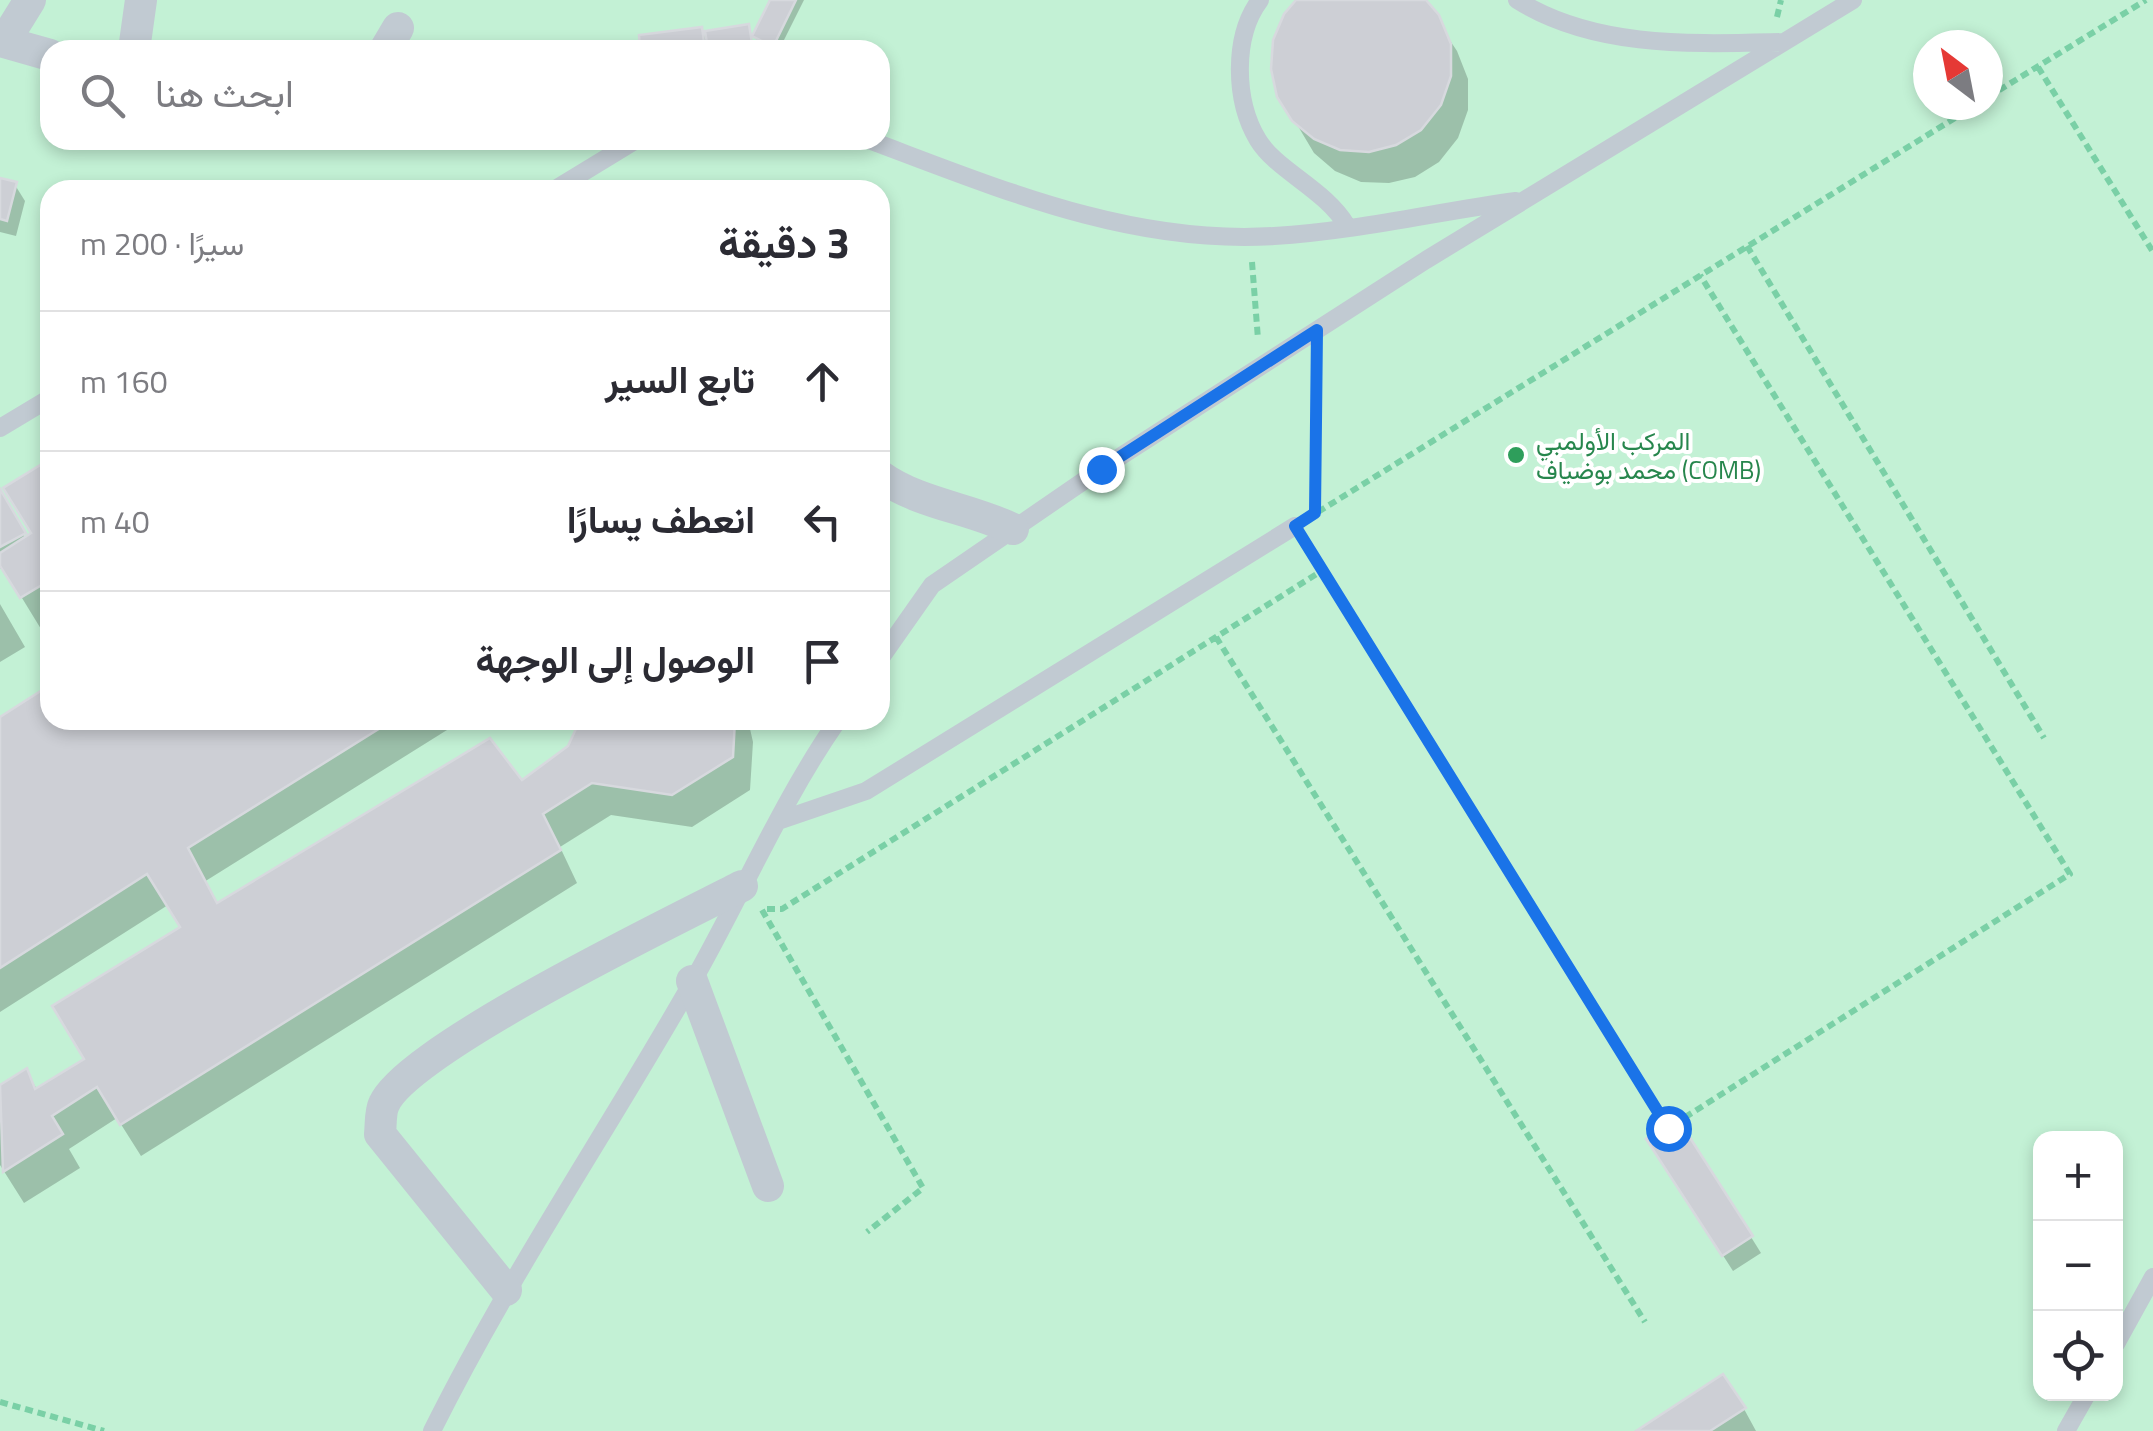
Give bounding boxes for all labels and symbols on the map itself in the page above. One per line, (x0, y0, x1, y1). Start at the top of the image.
north arrow (1913, 30, 2003, 120)
place label: المركب الأولمبي محمد بوضياف (COMB) (1536, 422, 1761, 489)
marker: المركب الأولمبي محمد بوضياف (COMB) (1505, 444, 1527, 466)
route end (1079, 447, 1125, 493)
route start (1646, 1106, 1692, 1152)

